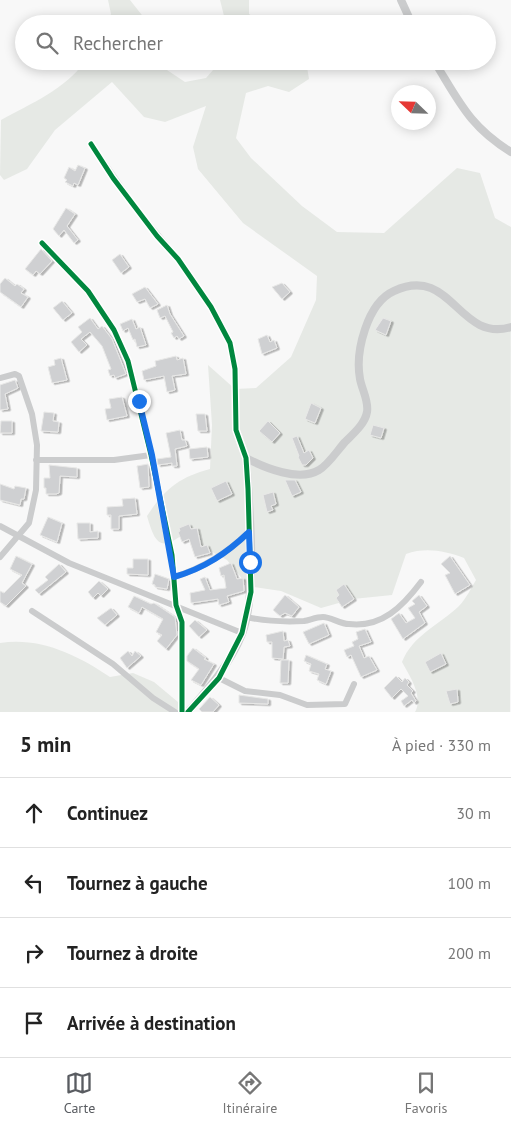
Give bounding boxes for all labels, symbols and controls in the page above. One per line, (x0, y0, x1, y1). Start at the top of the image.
search box (15, 15, 496, 70)
icon: search (33, 29, 61, 57)
text: Rechercher (73, 31, 163, 55)
north arrow (391, 85, 436, 130)
route end (128, 390, 151, 413)
route start (239, 551, 262, 574)
text: 5 min (20, 731, 71, 758)
text: À pied · 330 m (392, 735, 491, 755)
icon: ahead (20, 799, 48, 827)
text: Continuez (67, 801, 148, 825)
text: 30 m (456, 803, 491, 823)
icon: left (20, 869, 48, 897)
text: Tournez à gauche (67, 871, 208, 895)
text: 100 m (448, 873, 491, 893)
icon: right (20, 939, 48, 967)
text: Tournez à droite (67, 941, 198, 965)
text: 200 m (448, 943, 491, 963)
icon: arrive (20, 1009, 48, 1037)
text: Arrivée à destination (67, 1011, 236, 1035)
tab: Carte (64, 1069, 95, 1117)
tab: Itinéraire (223, 1069, 277, 1117)
tab: Favoris (405, 1069, 447, 1117)

